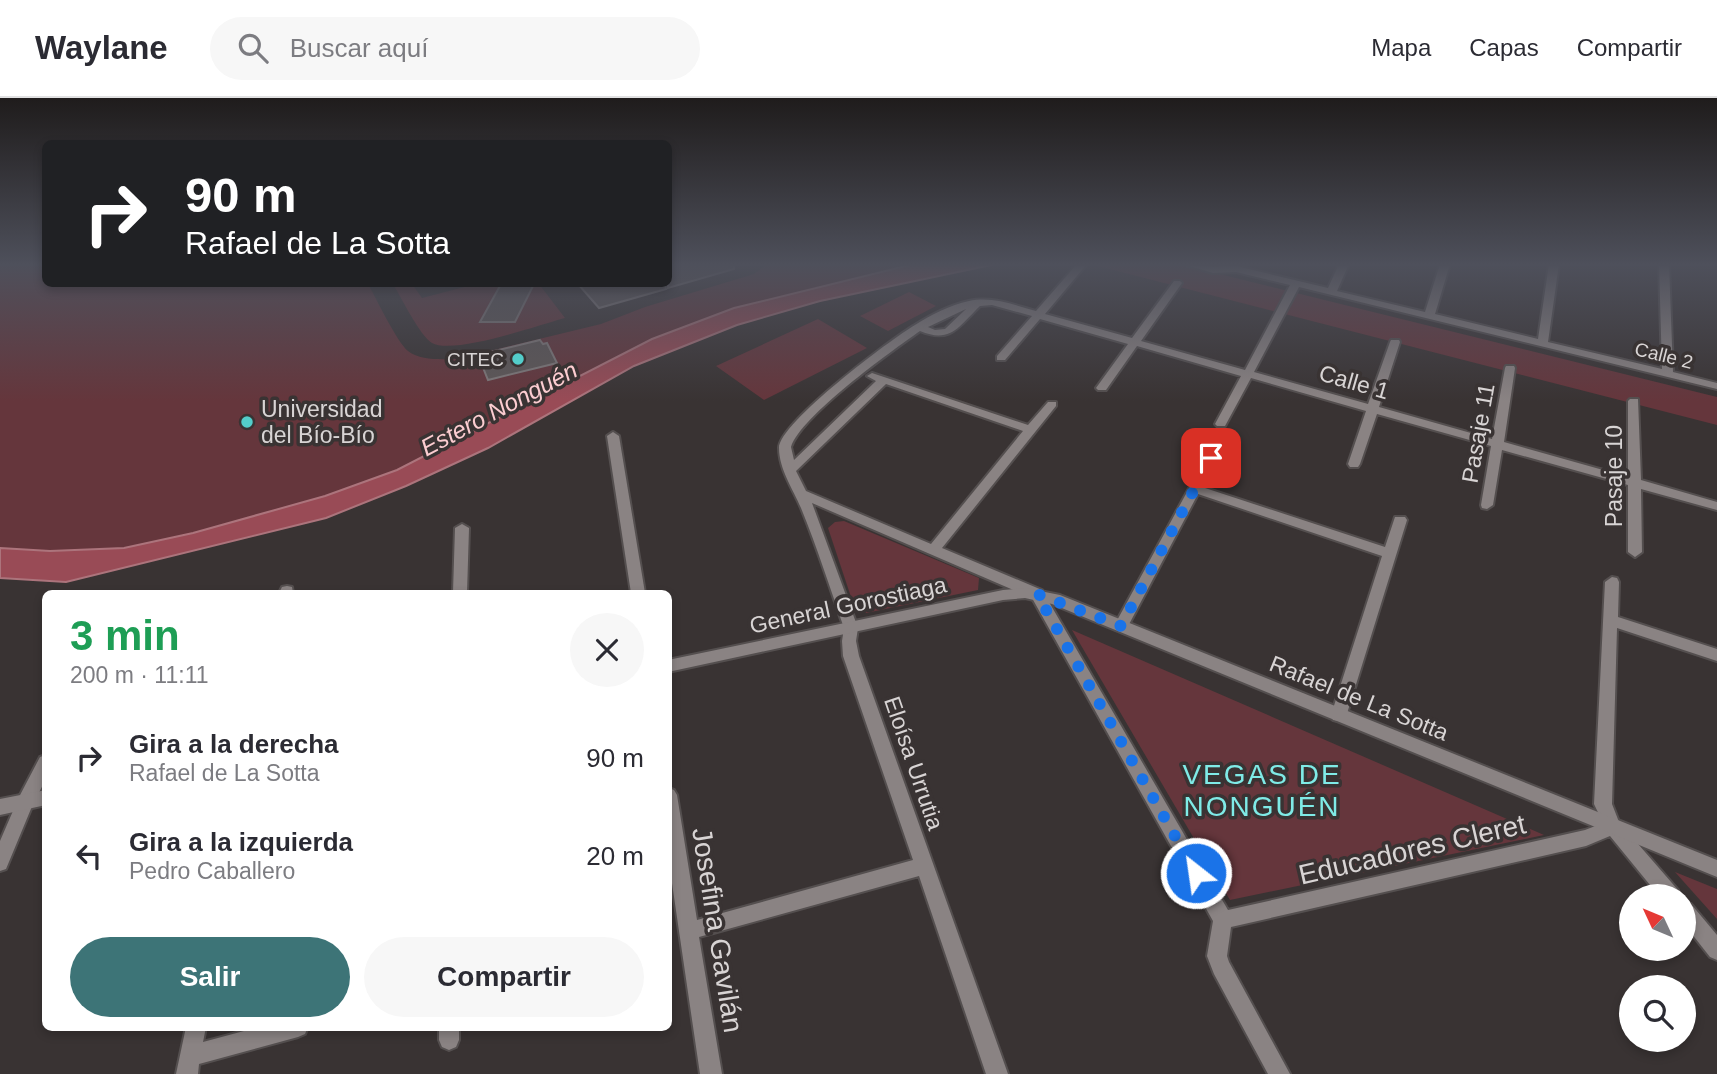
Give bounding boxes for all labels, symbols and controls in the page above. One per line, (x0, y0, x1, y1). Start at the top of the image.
search box (210, 17, 700, 80)
text: Waylane (35, 29, 168, 66)
icon: search (234, 29, 272, 67)
text: Buscar aquí (290, 33, 428, 63)
text: Mapa (1371, 34, 1431, 61)
text: Capas (1469, 34, 1539, 61)
text: Compartir (1577, 34, 1682, 61)
icon: right (70, 168, 161, 259)
text: 90 m (185, 168, 297, 222)
text: Rafael de La Sotta (185, 225, 450, 261)
street label: Calle 2 (1633, 338, 1695, 373)
place label: CITEC (447, 349, 504, 370)
marker: CITEC (510, 351, 526, 367)
water label: Estero Nonguén (416, 356, 582, 461)
street label: Calle 1 (1316, 360, 1392, 404)
street label: Pasaje 11 (1456, 381, 1500, 485)
place label: Universidad del Bío-Bío (261, 396, 382, 448)
marker: Universidad del Bío-Bío (239, 414, 255, 430)
street label: Pasaje 10 (1601, 425, 1627, 527)
pin (1181, 428, 1241, 488)
icon: arrive (1192, 439, 1230, 477)
street label: General Gorostiaga (747, 571, 949, 639)
text: 3 min (70, 612, 180, 659)
button: close (570, 613, 644, 687)
street label: Rafael de La Sotta (1266, 650, 1452, 746)
text: 200 m · 11:11 (70, 662, 209, 688)
street label: Eloísa Urrutia (879, 693, 949, 833)
text: Gira a la derecha (129, 729, 339, 759)
icon: right (70, 739, 108, 777)
text: 90 m (586, 743, 644, 773)
district label: VEGAS DE NONGUÉN (1182, 759, 1342, 822)
text: Rafael de La Sotta (129, 760, 320, 786)
street label: Educadores Cleret (1296, 808, 1529, 891)
street label: Josefina Gavilán (686, 825, 749, 1035)
text: Gira a la izquierda (129, 827, 353, 857)
position arrow (1159, 836, 1233, 910)
icon: left (70, 837, 108, 875)
text: 20 m (586, 841, 644, 871)
text: Pedro Caballero (129, 858, 295, 884)
north arrow (1619, 884, 1696, 961)
map controls (1619, 884, 1696, 1052)
button: Salir (70, 937, 350, 1017)
button: Compartir (364, 937, 644, 1017)
button: search (1619, 975, 1696, 1052)

